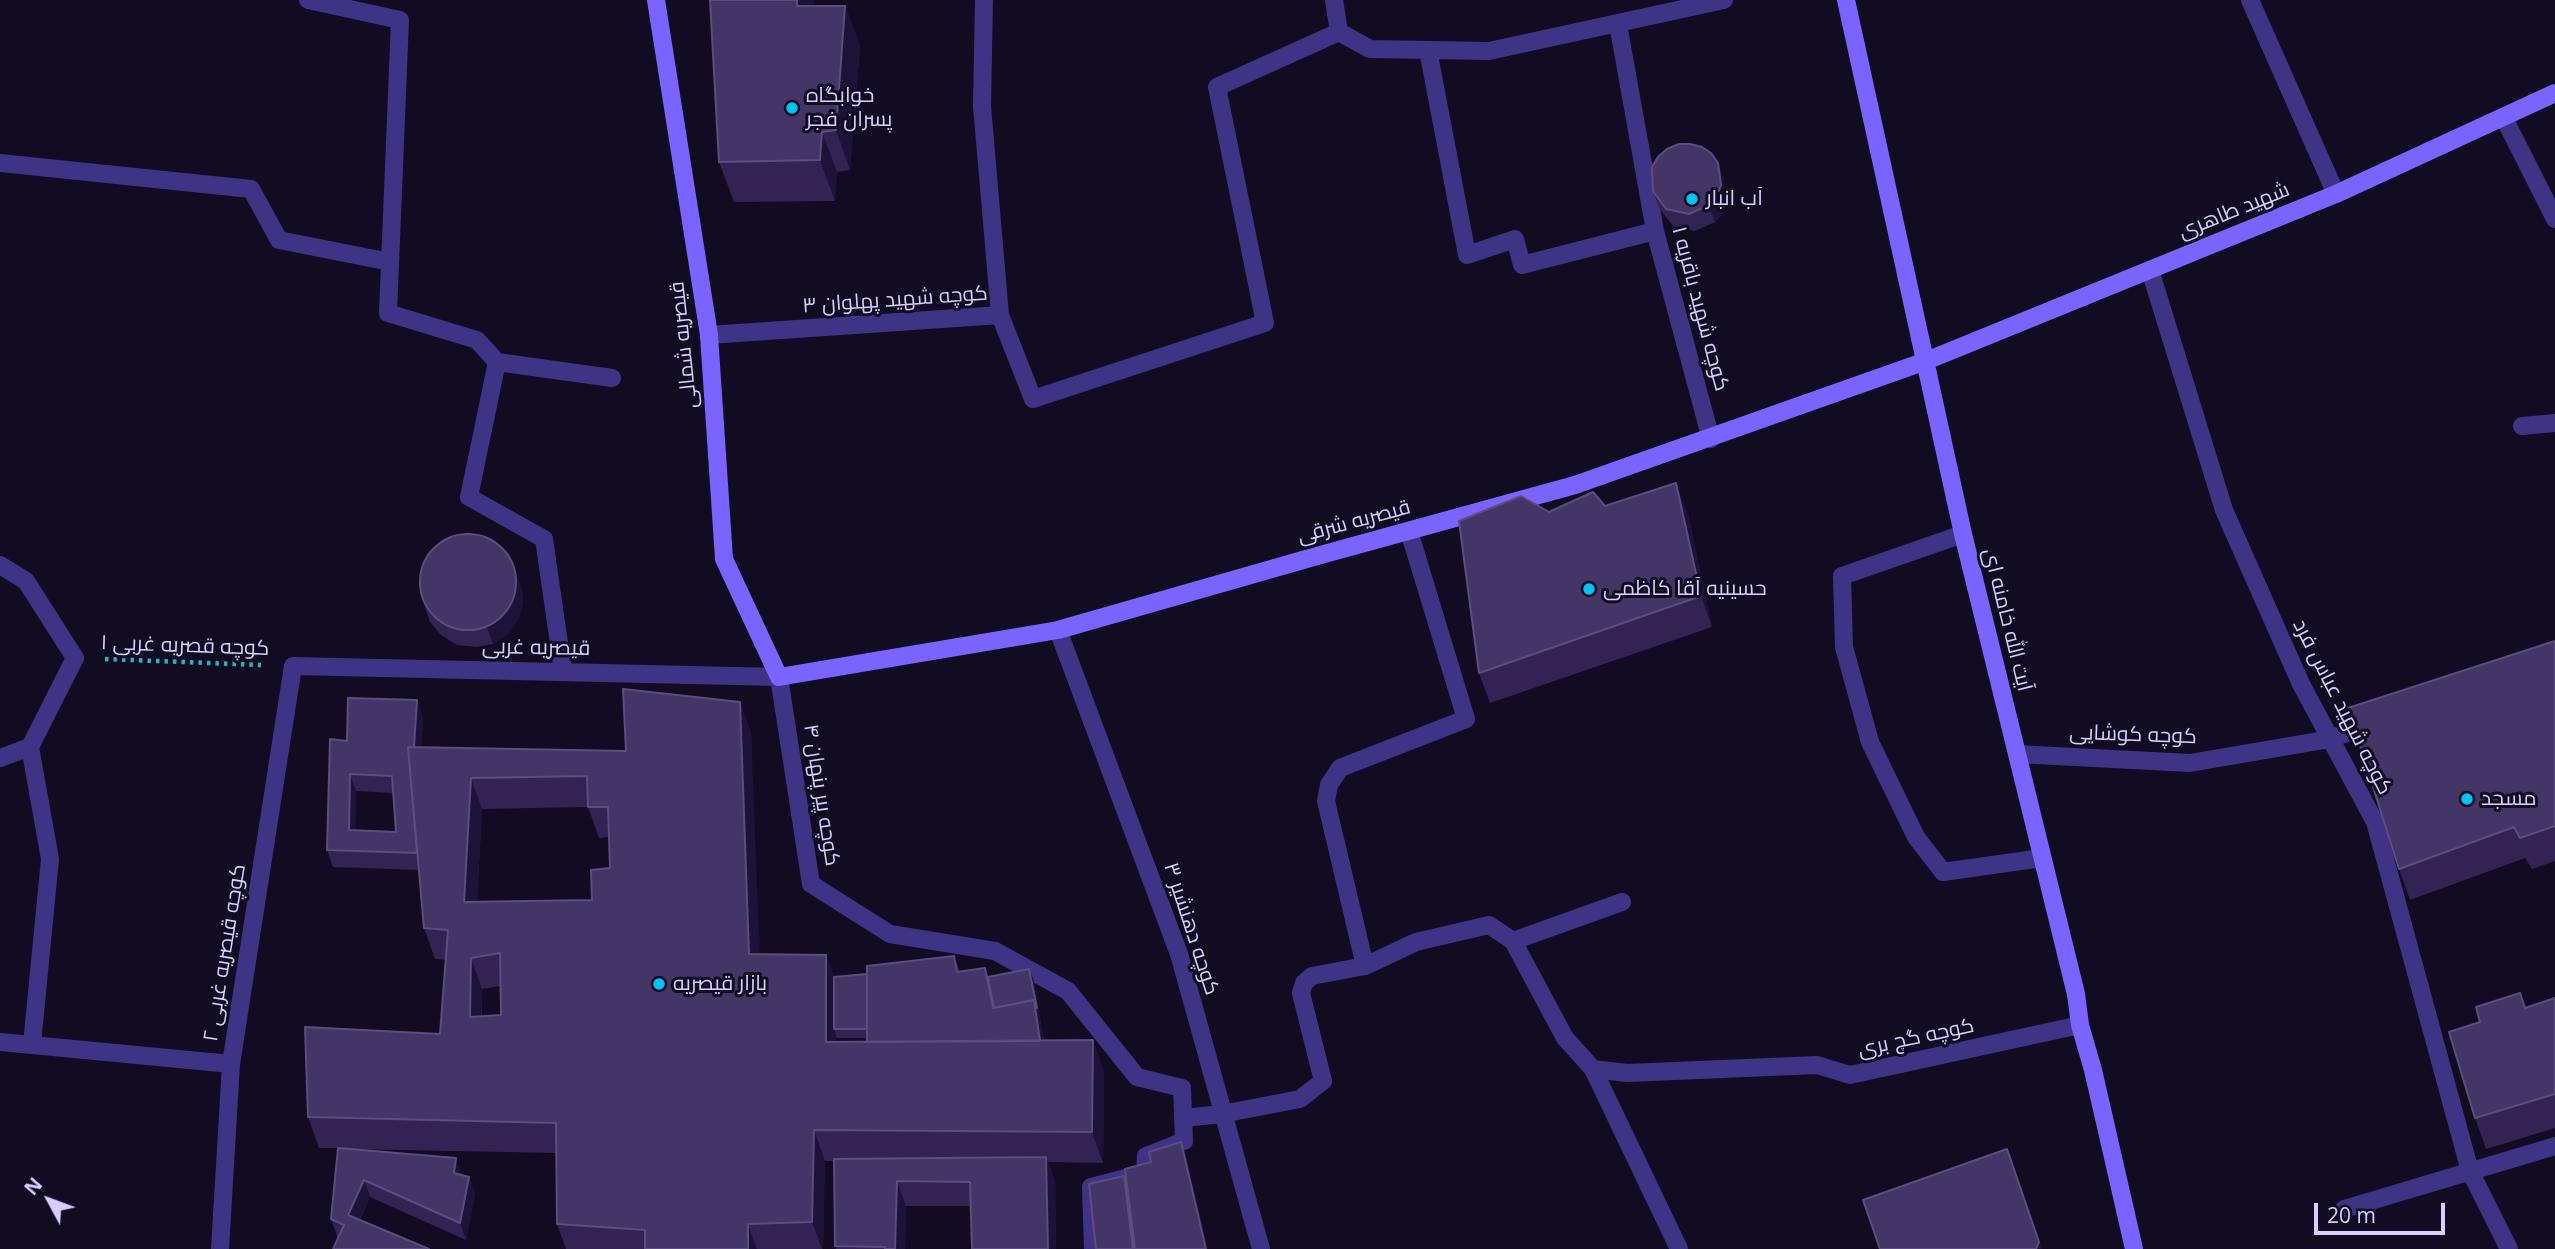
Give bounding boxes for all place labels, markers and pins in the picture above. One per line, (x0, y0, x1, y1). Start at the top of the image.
place label: خوابگاه پسران فجر (806, 83, 892, 133)
marker: خوابگاه پسران فجر (784, 100, 800, 116)
place label: آب انبار (1706, 186, 1763, 212)
marker: آب انبار (1684, 191, 1700, 207)
place label: حسینیه آقا کاظمی (1603, 576, 1767, 602)
marker: حسینیه آقا کاظمی (1581, 581, 1597, 597)
place label: مسجد (2481, 786, 2536, 812)
marker: مسجد (2459, 791, 2475, 807)
place label: بازار قیصریه (673, 971, 767, 997)
marker: بازار قیصریه (651, 976, 667, 992)

